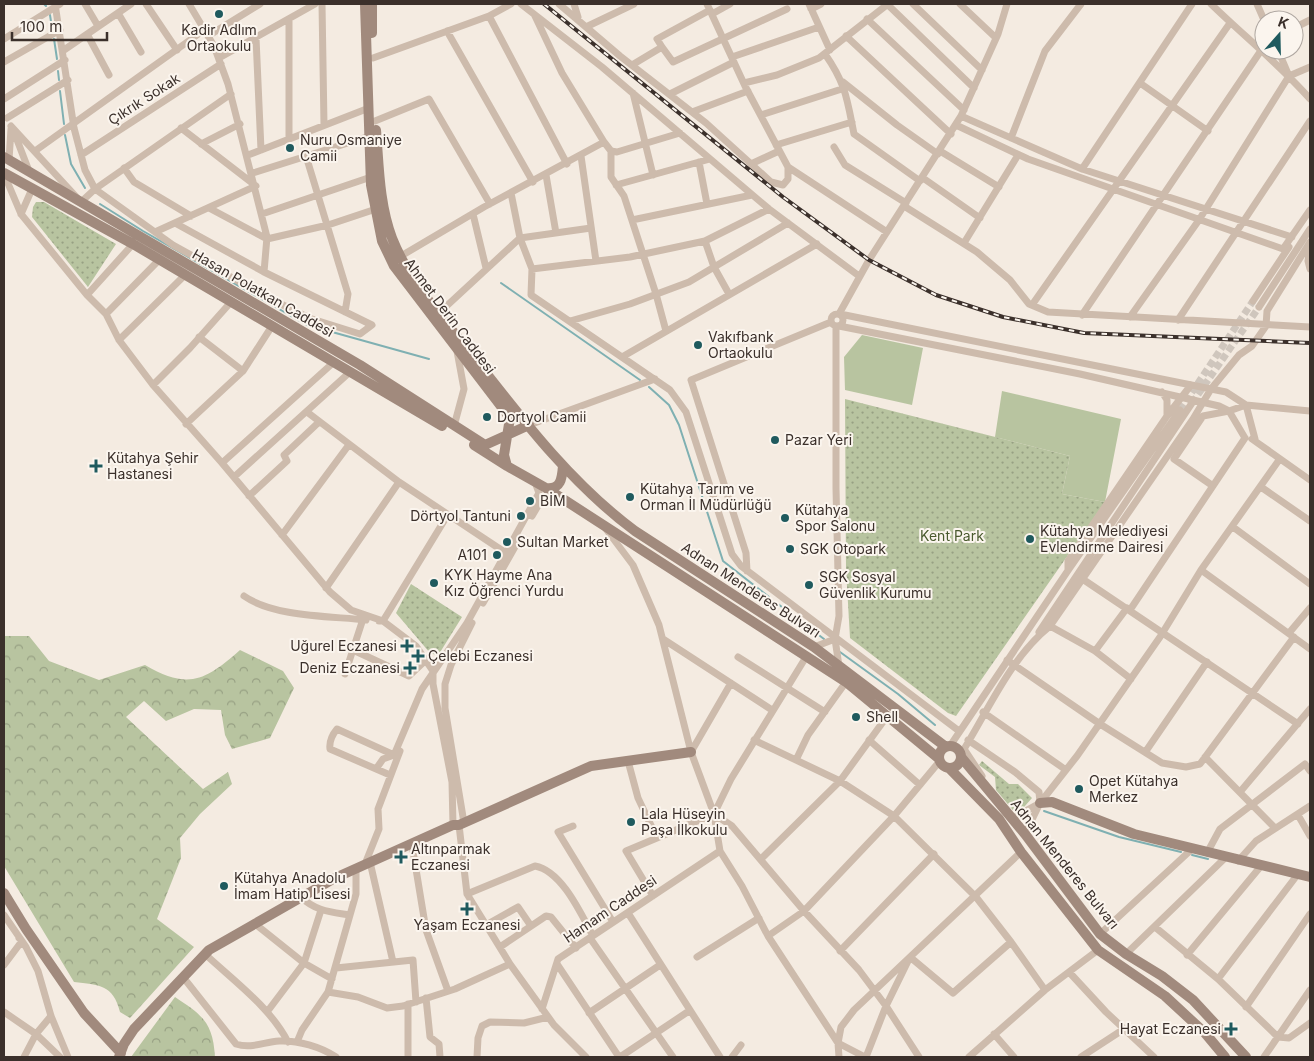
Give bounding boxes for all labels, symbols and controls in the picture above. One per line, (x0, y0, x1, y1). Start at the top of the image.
marker: Kadir Adlım Ortaokulu (213, 8, 225, 20)
scale bar (12, 10, 108, 42)
north arrow (1254, 10, 1304, 60)
text: K (1276, 13, 1291, 32)
text: 100 m (20, 17, 62, 36)
place label: Kadir Adlım Ortaokulu (181, 21, 257, 54)
street label: Çıkrık Sokak (105, 69, 183, 128)
place label: Nuru Osmaniye Camii (300, 131, 402, 164)
marker: Nuru Osmaniye Camii (284, 142, 296, 154)
street label: Hasan Polatkan Caddesi (189, 245, 337, 340)
street label: Ahmet Derin Caddesi (401, 255, 499, 377)
place label: Vakıfbank Ortaokulu (708, 328, 774, 361)
marker: Vakıfbank Ortaokulu (692, 339, 704, 351)
place label: Dortyol Camii (497, 408, 586, 425)
marker: Dortyol Camii (481, 411, 493, 423)
place label: Pazar Yeri (785, 431, 852, 448)
marker: Pazar Yeri (769, 434, 781, 446)
place label: Kütahya Şehir Hastanesi (107, 449, 198, 482)
marker: Kütahya Şehir Hastanesi (89, 459, 103, 473)
place label: Kütahya Tarım ve Orman İl Müdürlüğü (640, 480, 771, 513)
marker: Kütahya Tarım ve Orman İl Müdürlüğü (624, 491, 636, 503)
place label: BİM (540, 492, 566, 509)
marker: BİM (524, 495, 536, 507)
place label: Kütahya Spor Salonu (795, 501, 875, 534)
place label: Dörtyol Tantuni (410, 507, 511, 524)
marker: Dörtyol Tantuni (515, 510, 527, 522)
marker: Kütahya Spor Salonu (779, 512, 791, 524)
place label: Kütahya Melediyesi Evlendirme Dairesi (1040, 522, 1168, 555)
park label: Kent Park (920, 527, 984, 544)
place label: Sultan Market (517, 533, 609, 550)
marker: Kütahya Melediyesi Evlendirme Dairesi (1024, 533, 1036, 545)
marker: Sultan Market (501, 536, 513, 548)
street label: Adnan Menderes Bulvarı (679, 538, 824, 641)
place label: SGK Otopark (800, 540, 886, 557)
marker: SGK Otopark (784, 543, 796, 555)
place label: A101 (458, 546, 487, 563)
marker: A101 (491, 549, 503, 561)
place label: KYK Hayme Ana Kız Öğrenci Yurdu (444, 566, 564, 599)
place label: SGK Sosyal Güvenlik Kurumu (819, 568, 931, 601)
marker: KYK Hayme Ana Kız Öğrenci Yurdu (428, 577, 440, 589)
marker: SGK Sosyal Güvenlik Kurumu (803, 579, 815, 591)
place label: Uğurel Eczanesi (290, 637, 397, 654)
marker: Uğurel Eczanesi (401, 640, 413, 652)
place label: Çelebi Eczanesi (428, 647, 533, 664)
marker: Çelebi Eczanesi (412, 650, 424, 662)
place label: Deniz Eczanesi (299, 659, 400, 676)
marker: Deniz Eczanesi (404, 662, 416, 674)
place label: Shell (866, 708, 898, 725)
marker: Shell (850, 711, 862, 723)
place label: Opet Kütahya Merkez (1089, 772, 1178, 805)
marker: Opet Kütahya Merkez (1073, 783, 1085, 795)
street label: Adnan Menderes Bulvarı (1008, 795, 1123, 932)
place label: Lala Hüseyin Paşa İlkokulu (641, 805, 728, 838)
marker: Lala Hüseyin Paşa İlkokulu (625, 816, 637, 828)
place label: Altınparmak Eczanesi (411, 840, 491, 873)
marker: Altınparmak Eczanesi (395, 851, 407, 863)
place label: Kütahya Anadolu İmam Hatip Lisesi (234, 869, 350, 902)
street label: Hamam Caddesi (560, 871, 660, 946)
marker: Kütahya Anadolu İmam Hatip Lisesi (218, 880, 230, 892)
marker: Yaşam Eczanesi (461, 903, 473, 915)
place label: Yaşam Eczanesi (414, 916, 520, 933)
place label: Hayat Eczanesi (1120, 1020, 1221, 1037)
marker: Hayat Eczanesi (1225, 1023, 1237, 1035)

